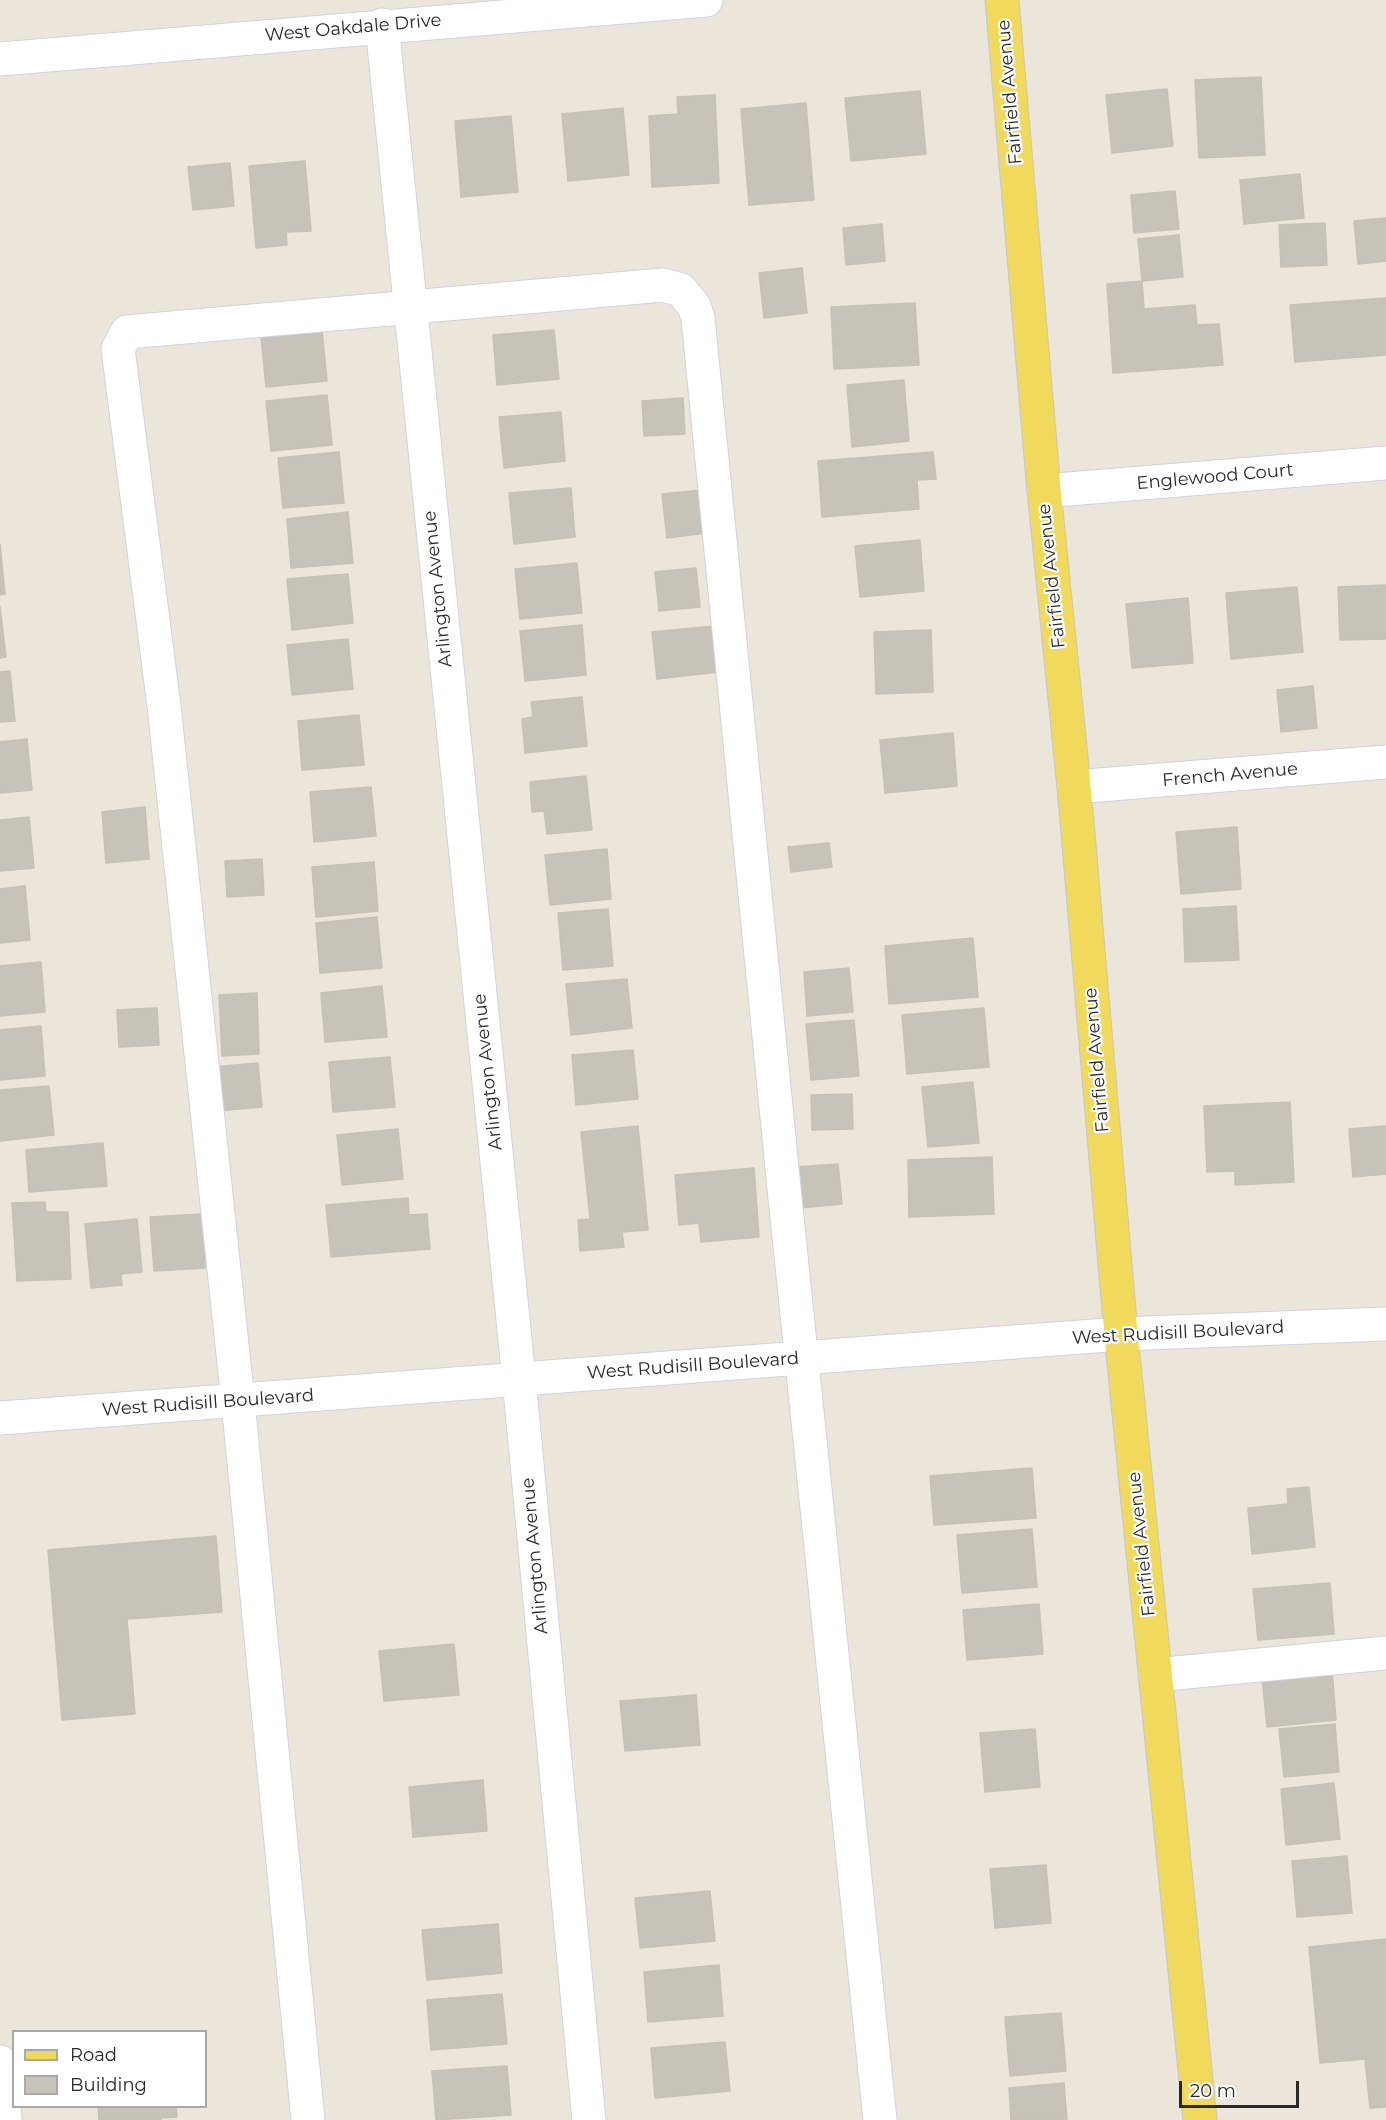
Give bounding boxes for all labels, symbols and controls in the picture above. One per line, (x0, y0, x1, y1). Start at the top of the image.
street label: West Oakdale Drive (264, 10, 442, 46)
street label: Fairfield Avenue (993, 19, 1027, 165)
street label: Englewood Court (1136, 459, 1294, 495)
street label: Fairfield Avenue (1034, 503, 1070, 649)
street label: Arlington Avenue (419, 510, 457, 668)
street label: French Avenue (1161, 758, 1299, 792)
street label: Fairfield Avenue (1080, 987, 1114, 1133)
street label: Arlington Avenue (469, 993, 507, 1151)
street label: West Rudisill Boulevard (1071, 1317, 1285, 1349)
street label: West Rudisill Boulevard (586, 1348, 800, 1384)
street label: West Rudisill Boulevard (101, 1385, 315, 1421)
street label: Fairfield Avenue (1124, 1471, 1160, 1617)
street label: Arlington Avenue (517, 1477, 553, 1635)
legend (12, 2030, 207, 2108)
text: Road (70, 2044, 117, 2066)
scale bar (1182, 2069, 1302, 2107)
text: Building (70, 2074, 147, 2096)
text: 20 m (1190, 2080, 1236, 2102)

